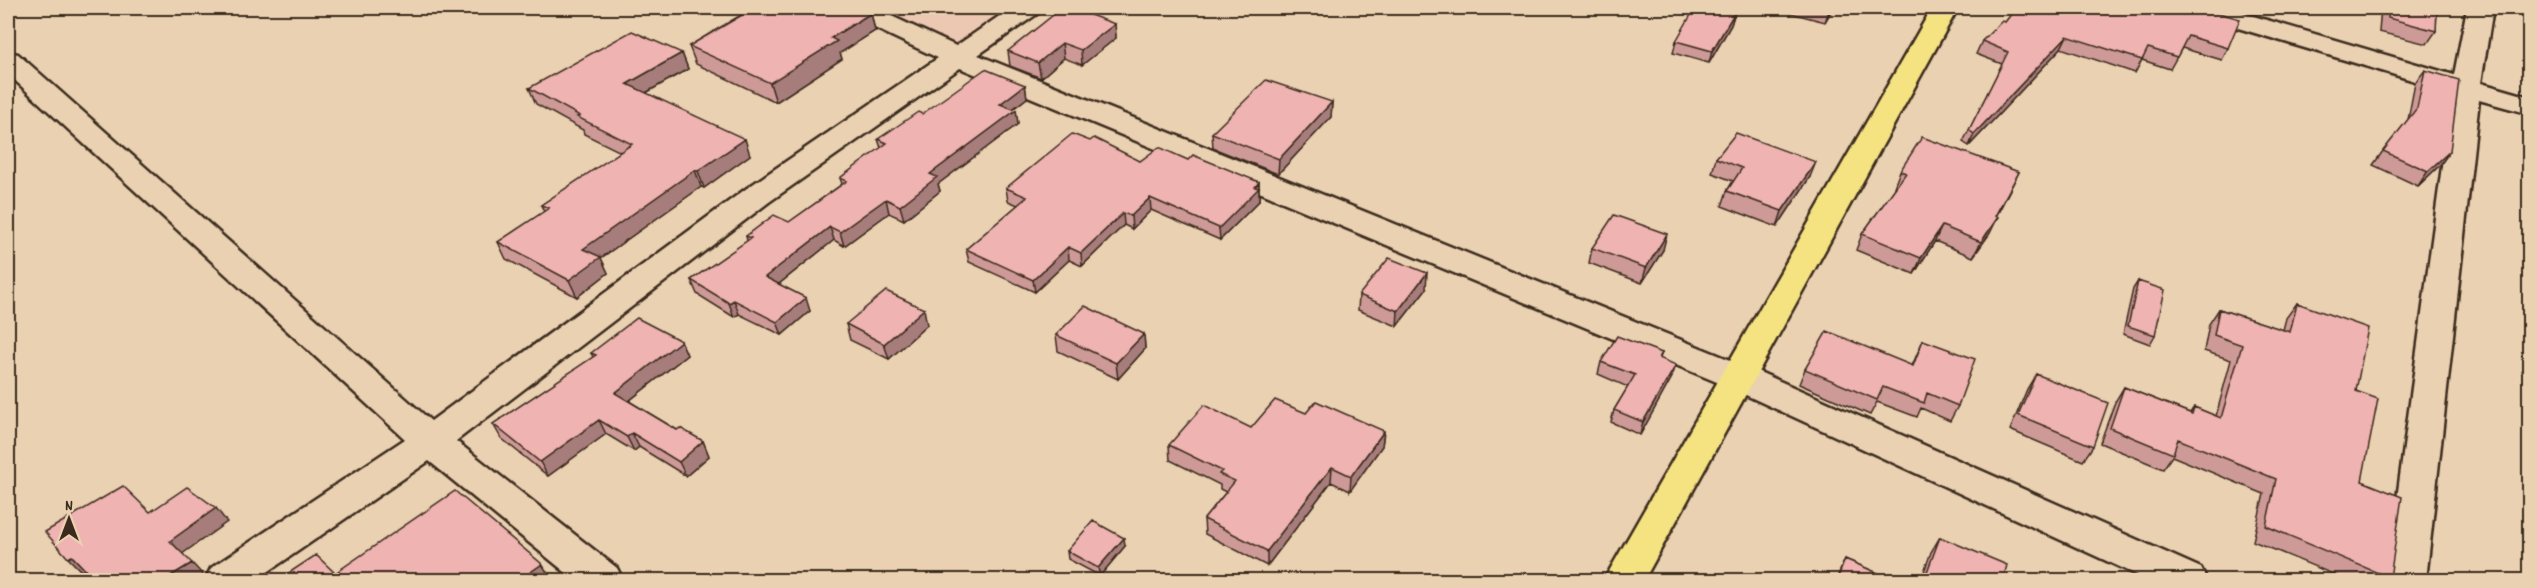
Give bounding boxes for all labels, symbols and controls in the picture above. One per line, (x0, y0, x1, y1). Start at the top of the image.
north arrow (39, 489, 99, 549)
text: N (65, 495, 73, 518)

